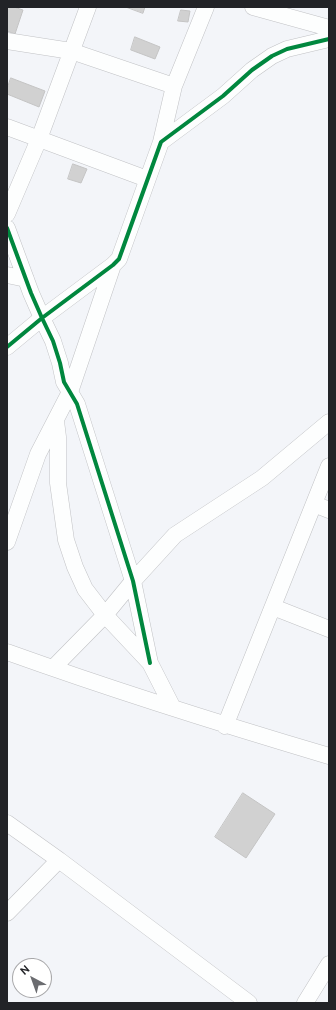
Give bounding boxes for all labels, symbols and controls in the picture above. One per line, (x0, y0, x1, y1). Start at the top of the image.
north arrow (12, 958, 52, 998)
text: N (18, 962, 32, 977)

